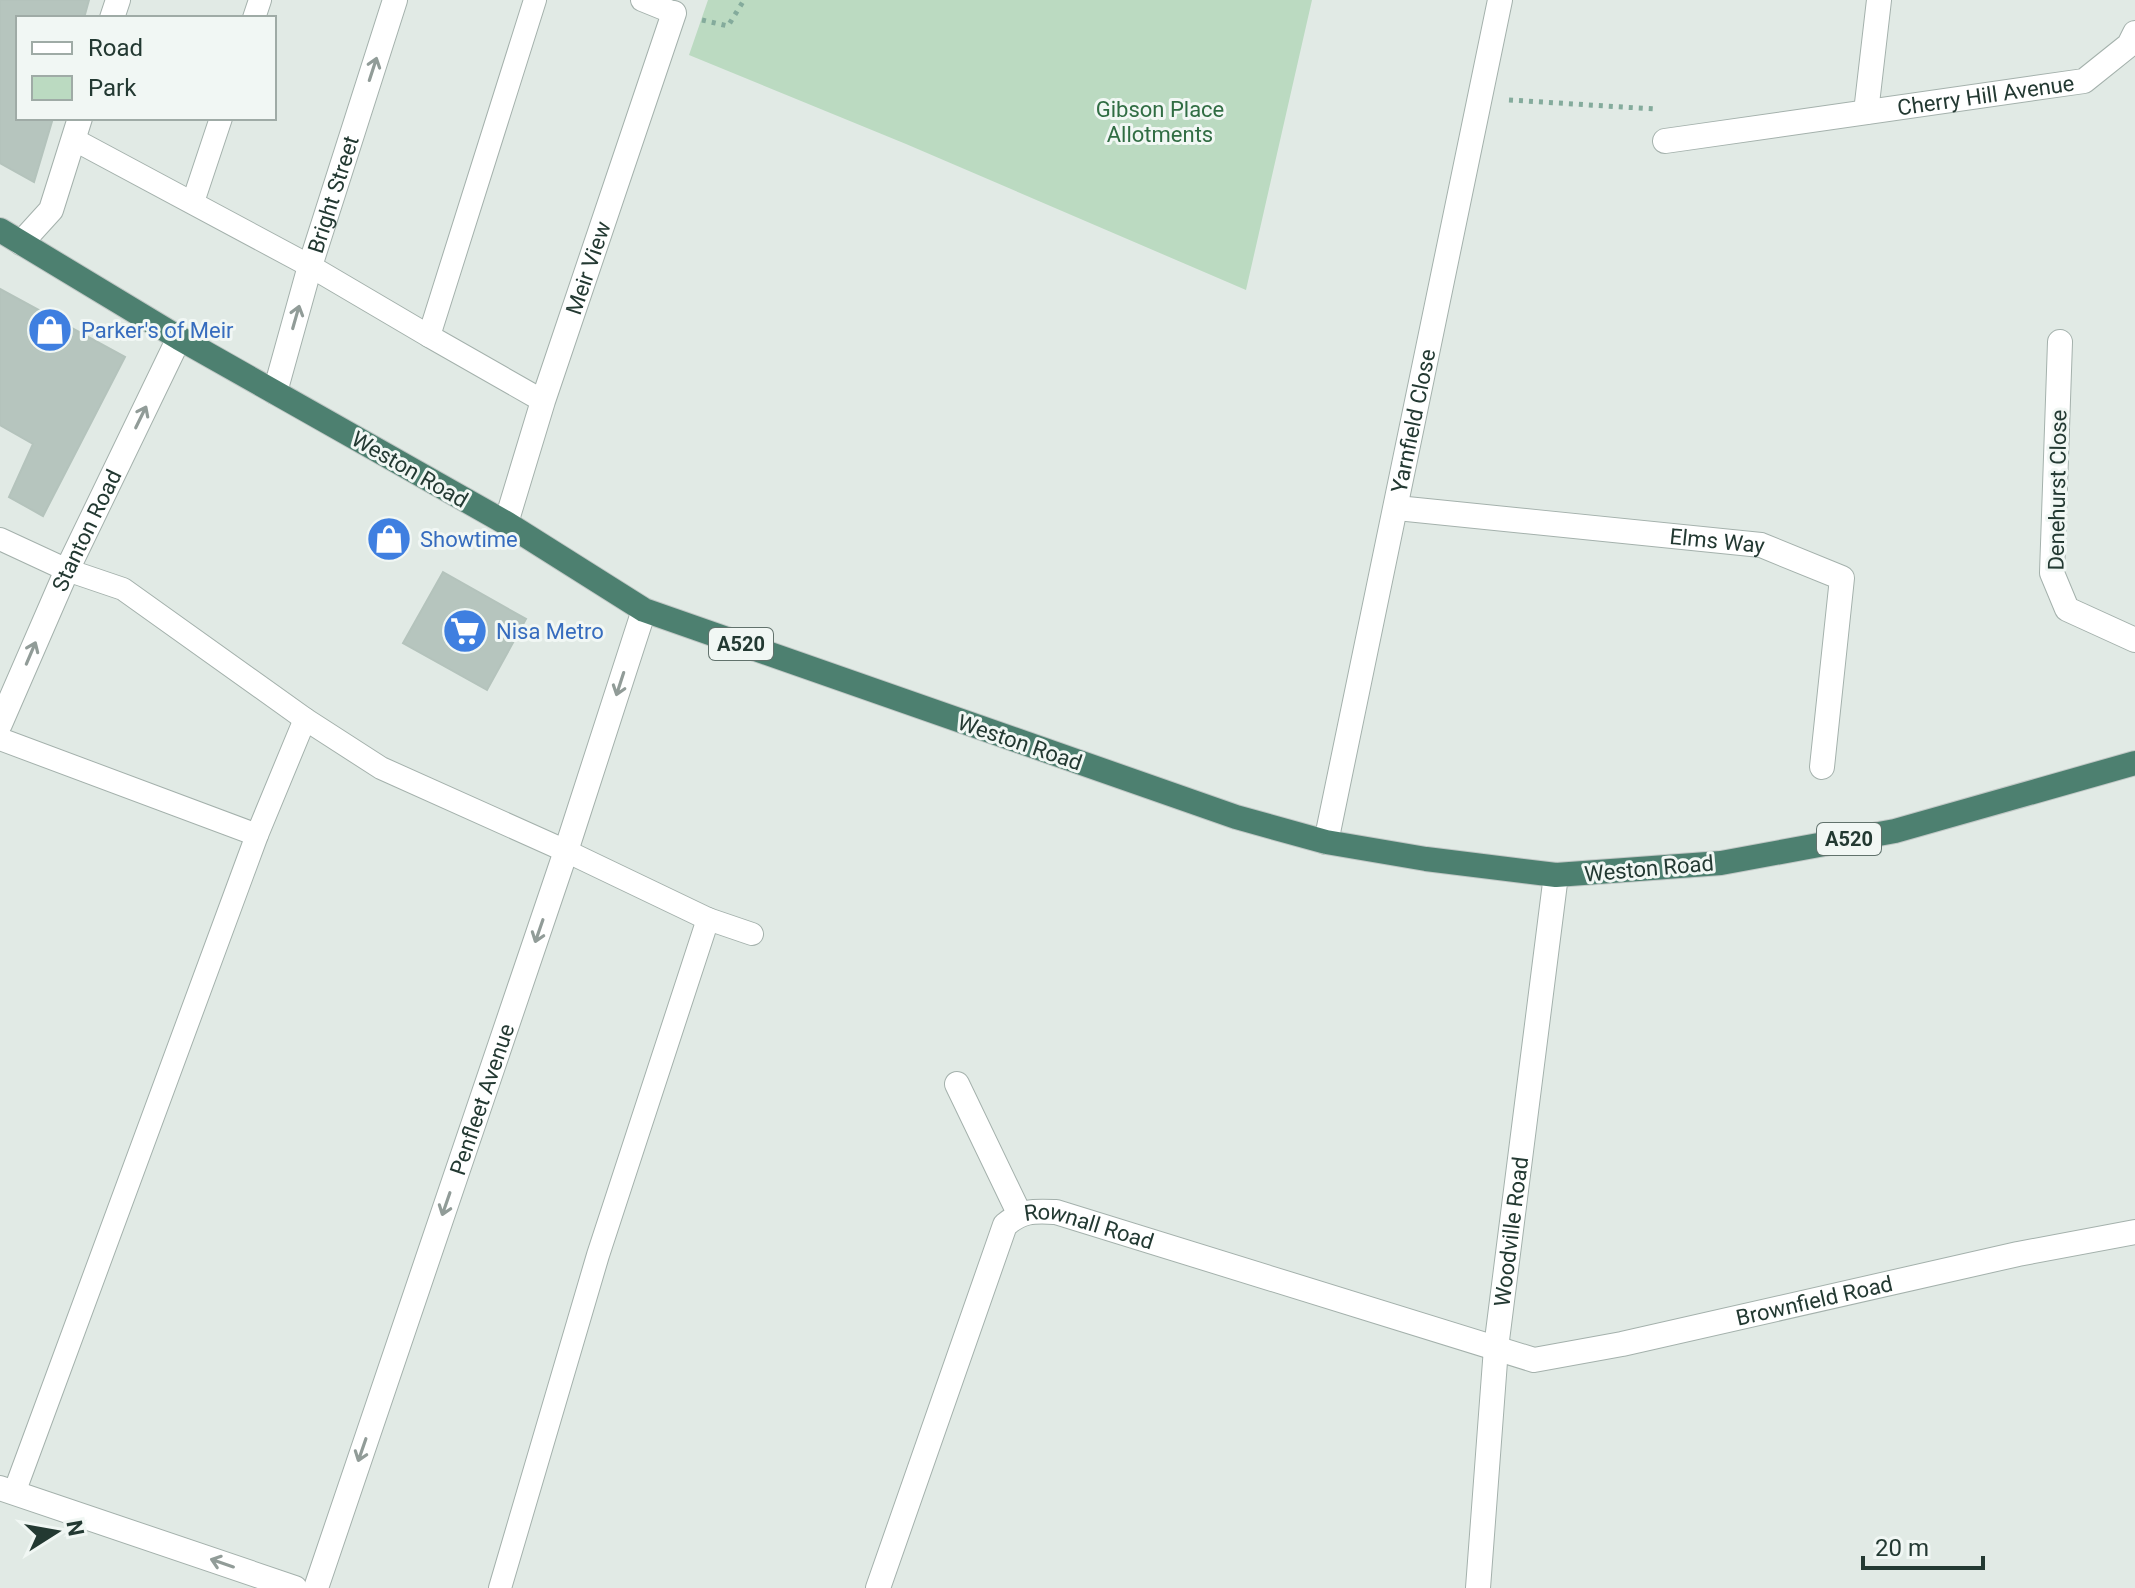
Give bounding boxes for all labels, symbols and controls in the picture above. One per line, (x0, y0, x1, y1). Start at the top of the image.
legend (16, 16, 276, 120)
text: Road (88, 34, 143, 62)
one-way arrow (367, 56, 382, 81)
street label: Cherry Hill Avenue (1896, 71, 2076, 121)
text: Park (88, 74, 137, 102)
park label: Gibson Place Allotments (1096, 97, 1224, 147)
street label: Bright Street (303, 133, 364, 256)
street label: Meir View (561, 218, 616, 318)
one-way arrow (289, 304, 304, 330)
shop icon: Parker's of Meir (26, 306, 74, 354)
place label: Parker's of Meir (81, 318, 234, 343)
street label: Yarnfield Close (1386, 347, 1441, 495)
one-way arrow (134, 406, 149, 430)
street label: Denehurst Close (2044, 409, 2071, 571)
street label: Weston Road (347, 426, 472, 513)
street label: Stanton Road (47, 466, 127, 595)
shop icon: Showtime (365, 515, 413, 563)
street label: Elms Way (1669, 524, 1767, 558)
place label: Showtime (420, 527, 518, 552)
supermarket icon: Nisa Metro (441, 607, 489, 655)
place label: Nisa Metro (496, 619, 604, 644)
road number: A520 (709, 628, 773, 660)
one-way arrow (24, 641, 39, 666)
one-way arrow (612, 671, 627, 697)
street label: Weston Road (954, 710, 1085, 775)
road number: A520 (1817, 823, 1881, 855)
street label: Weston Road (1583, 850, 1715, 887)
one-way arrow (530, 919, 545, 944)
street label: Penfleet Avenue (445, 1021, 519, 1178)
street label: Woodville Road (1489, 1155, 1533, 1308)
one-way arrow (437, 1191, 452, 1216)
street label: Rownall Road (1023, 1199, 1157, 1255)
street label: Brownfield Road (1734, 1271, 1895, 1331)
one-way arrow (354, 1437, 369, 1462)
north arrow (16, 1492, 96, 1572)
text: N (61, 1518, 89, 1538)
scale bar (1863, 1520, 1983, 1570)
text: 20 m (1875, 1534, 1929, 1562)
one-way arrow (209, 1555, 234, 1570)

